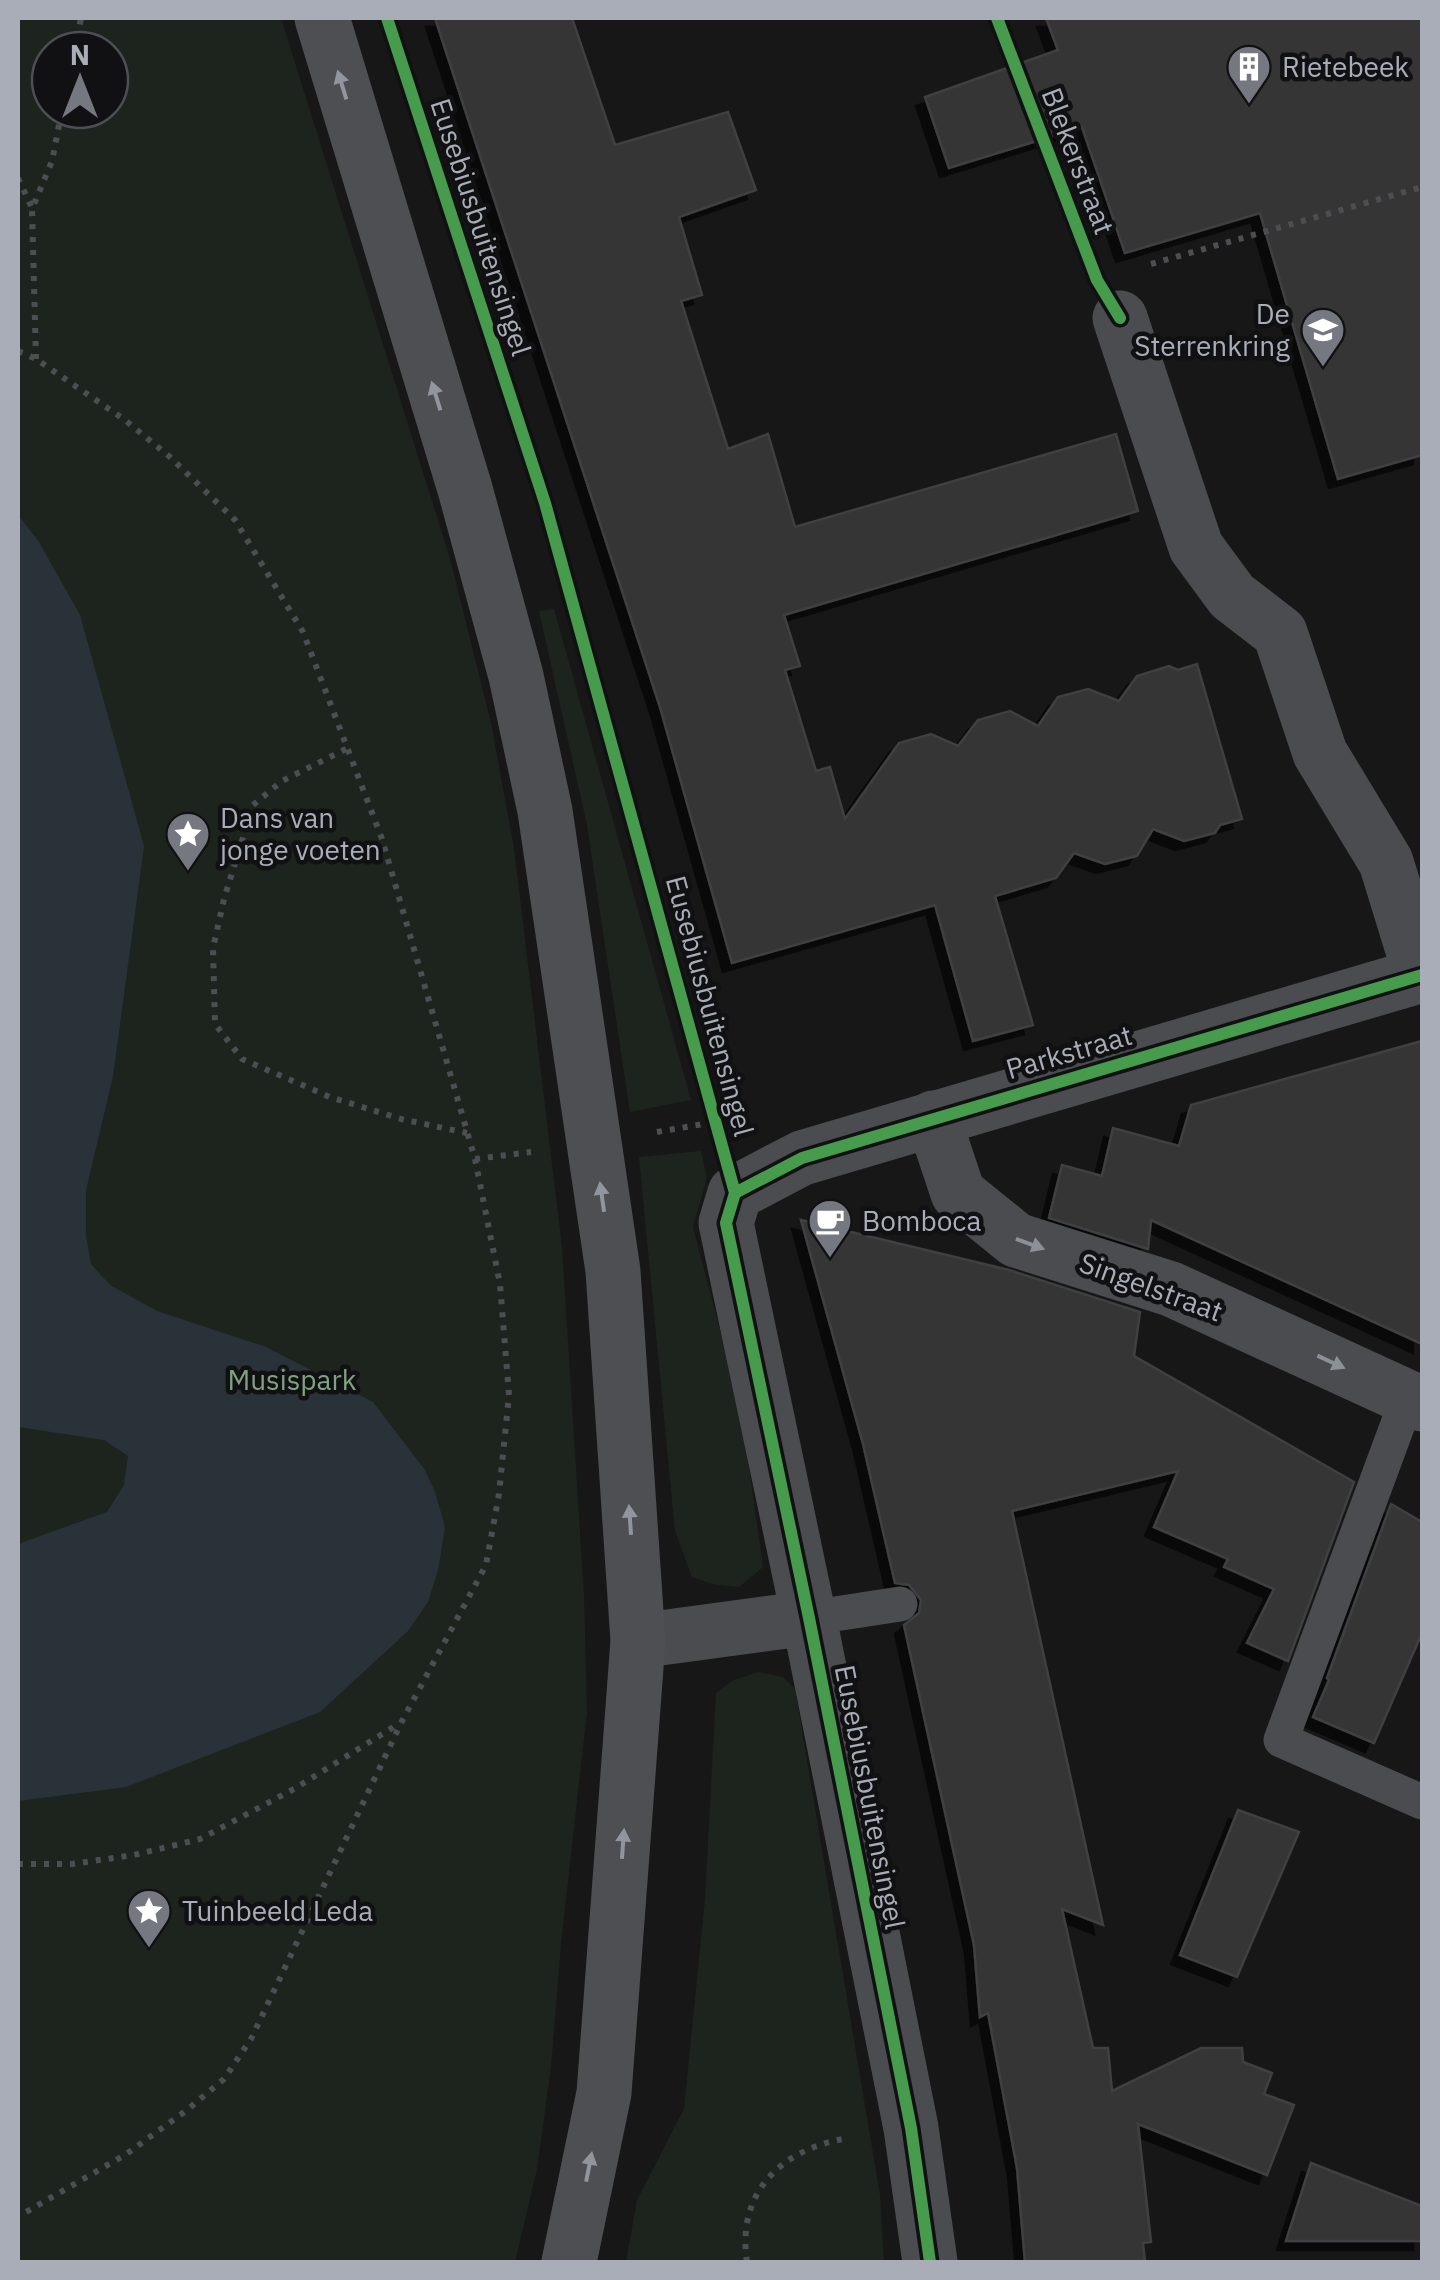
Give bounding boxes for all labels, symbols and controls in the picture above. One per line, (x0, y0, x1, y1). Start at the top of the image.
north arrow (30, 30, 130, 130)
text: N (70, 36, 90, 73)
building icon: Rietebeek (1226, 44, 1272, 105)
place label: Rietebeek (1282, 48, 1409, 85)
one-way arrow (334, 69, 349, 100)
street label: Blekerstraat (1034, 82, 1123, 240)
street label: Eusebiusbuitensingel (422, 94, 541, 360)
place label: De Sterrenkring (1134, 295, 1290, 364)
school or university icon: De Sterrenkring (1300, 307, 1346, 368)
one-way arrow (428, 380, 443, 411)
place label: Dans van jonge voeten (220, 799, 381, 868)
place icon: Dans van jonge voeten (165, 811, 211, 872)
street label: Eusebiusbuitensingel (658, 871, 763, 1140)
street label: Parkstraat (1001, 1016, 1136, 1087)
one-way arrow (593, 1180, 609, 1212)
cafe icon: Bomboca (807, 1198, 853, 1259)
place label: Bomboca (862, 1202, 981, 1239)
one-way arrow (1015, 1237, 1045, 1252)
street label: Singelstraat (1074, 1244, 1228, 1330)
one-way arrow (1317, 1354, 1346, 1371)
park label: Musispark (227, 1361, 357, 1398)
one-way arrow (622, 1504, 638, 1536)
street label: Eusebiusbuitensingel (827, 1662, 914, 1932)
one-way arrow (615, 1828, 631, 1860)
place icon: Tuinbeeld Leda (126, 1888, 172, 1949)
place label: Tuinbeeld Leda (182, 1892, 373, 1929)
one-way arrow (581, 2151, 597, 2182)

